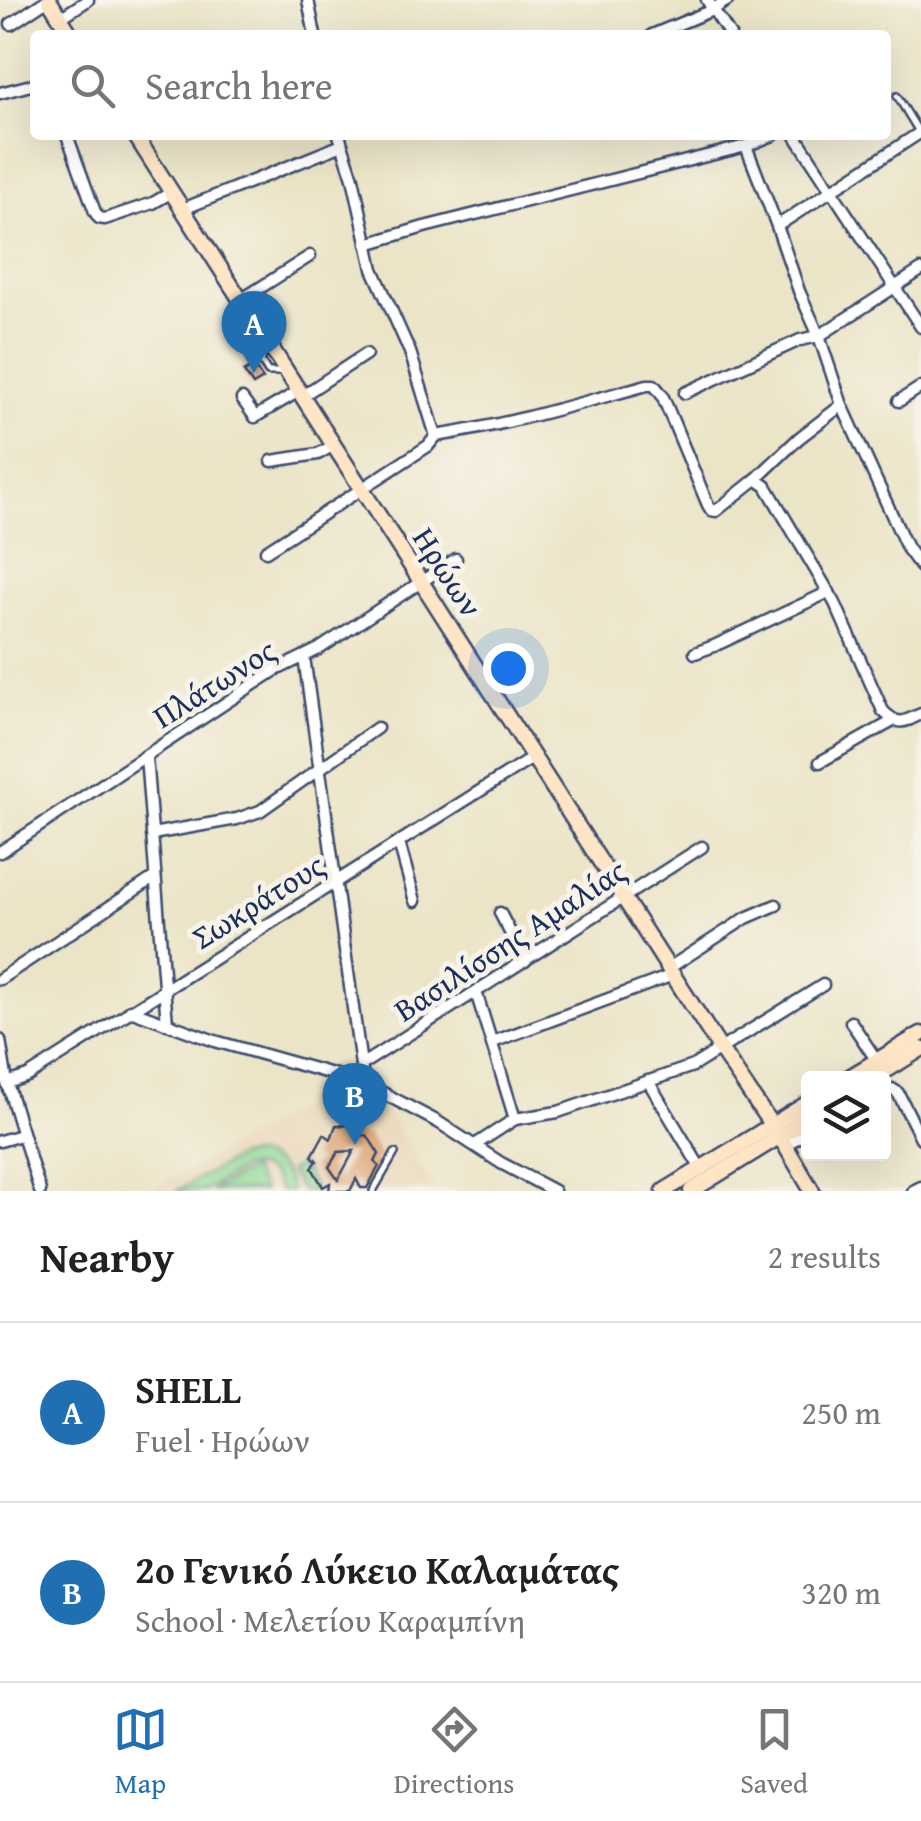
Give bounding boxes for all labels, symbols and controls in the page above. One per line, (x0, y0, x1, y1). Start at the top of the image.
search box (30, 30, 891, 140)
text: Search here (145, 57, 333, 113)
icon: search (65, 58, 120, 113)
pin: A (222, 290, 286, 373)
street label: Ηρώων (401, 518, 495, 626)
street label: Πλάτωνος (143, 626, 285, 739)
your location (483, 643, 534, 694)
street label: Σωκράτους (182, 841, 334, 960)
street label: Βασιλίσσης Αμαλίας (384, 847, 636, 1033)
pin: B (322, 1062, 388, 1145)
map controls (801, 1071, 891, 1161)
button: layers (801, 1071, 891, 1161)
text: Nearby (40, 1226, 174, 1287)
text: 2 results (768, 1233, 881, 1280)
text: SHELL (135, 1361, 241, 1417)
text: A (62, 1389, 83, 1436)
text: 250 m (802, 1389, 881, 1436)
text: Fuel · Ηρώων (135, 1417, 310, 1464)
text: 2ο Γενικό Λύκειο Καλαμάτας (135, 1541, 620, 1597)
text: B (63, 1569, 82, 1616)
text: 320 m (802, 1569, 881, 1616)
text: School · Μελετίου Καραμπίνη (135, 1597, 525, 1644)
tab: Map (113, 1702, 168, 1803)
tab: Directions (394, 1702, 514, 1803)
tab: Saved (740, 1702, 808, 1803)

